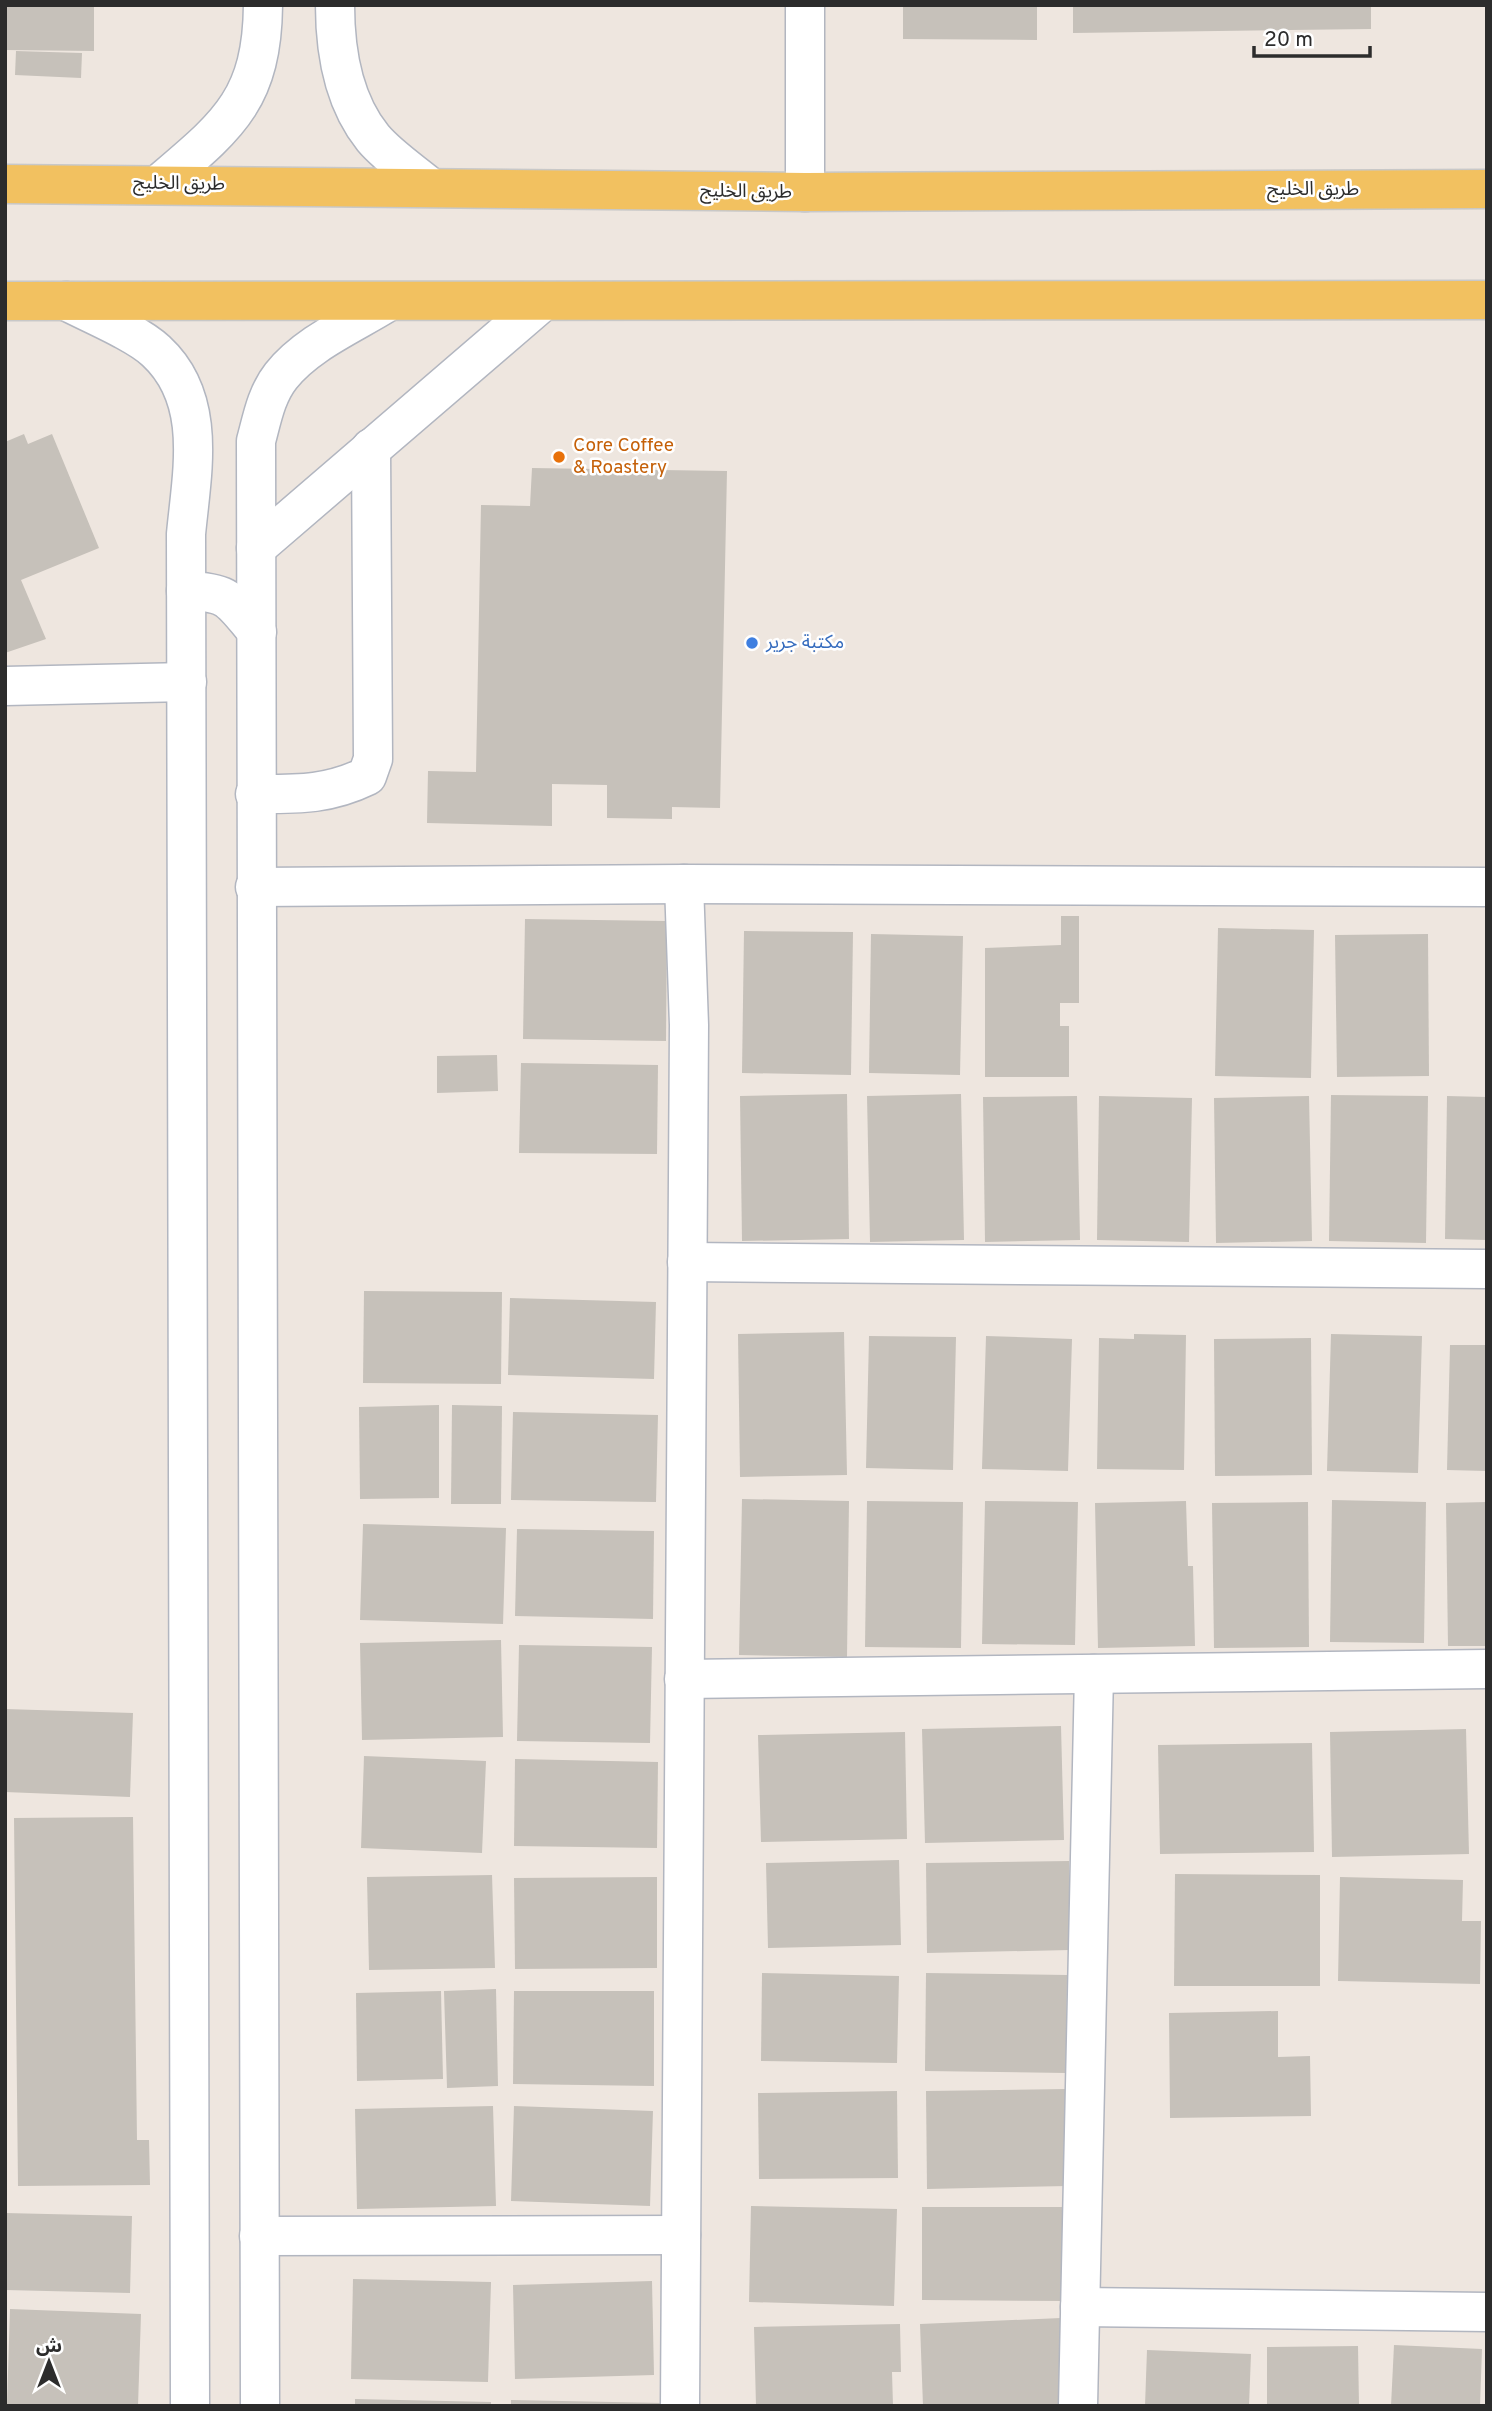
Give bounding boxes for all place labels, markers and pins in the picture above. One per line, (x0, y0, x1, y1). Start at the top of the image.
place label: Core Coffee & Roastery (573, 434, 674, 480)
marker: Core Coffee & Roastery (551, 449, 567, 465)
place label: مكتبة جرير (765, 631, 844, 655)
marker: مكتبة جرير (744, 635, 760, 651)

